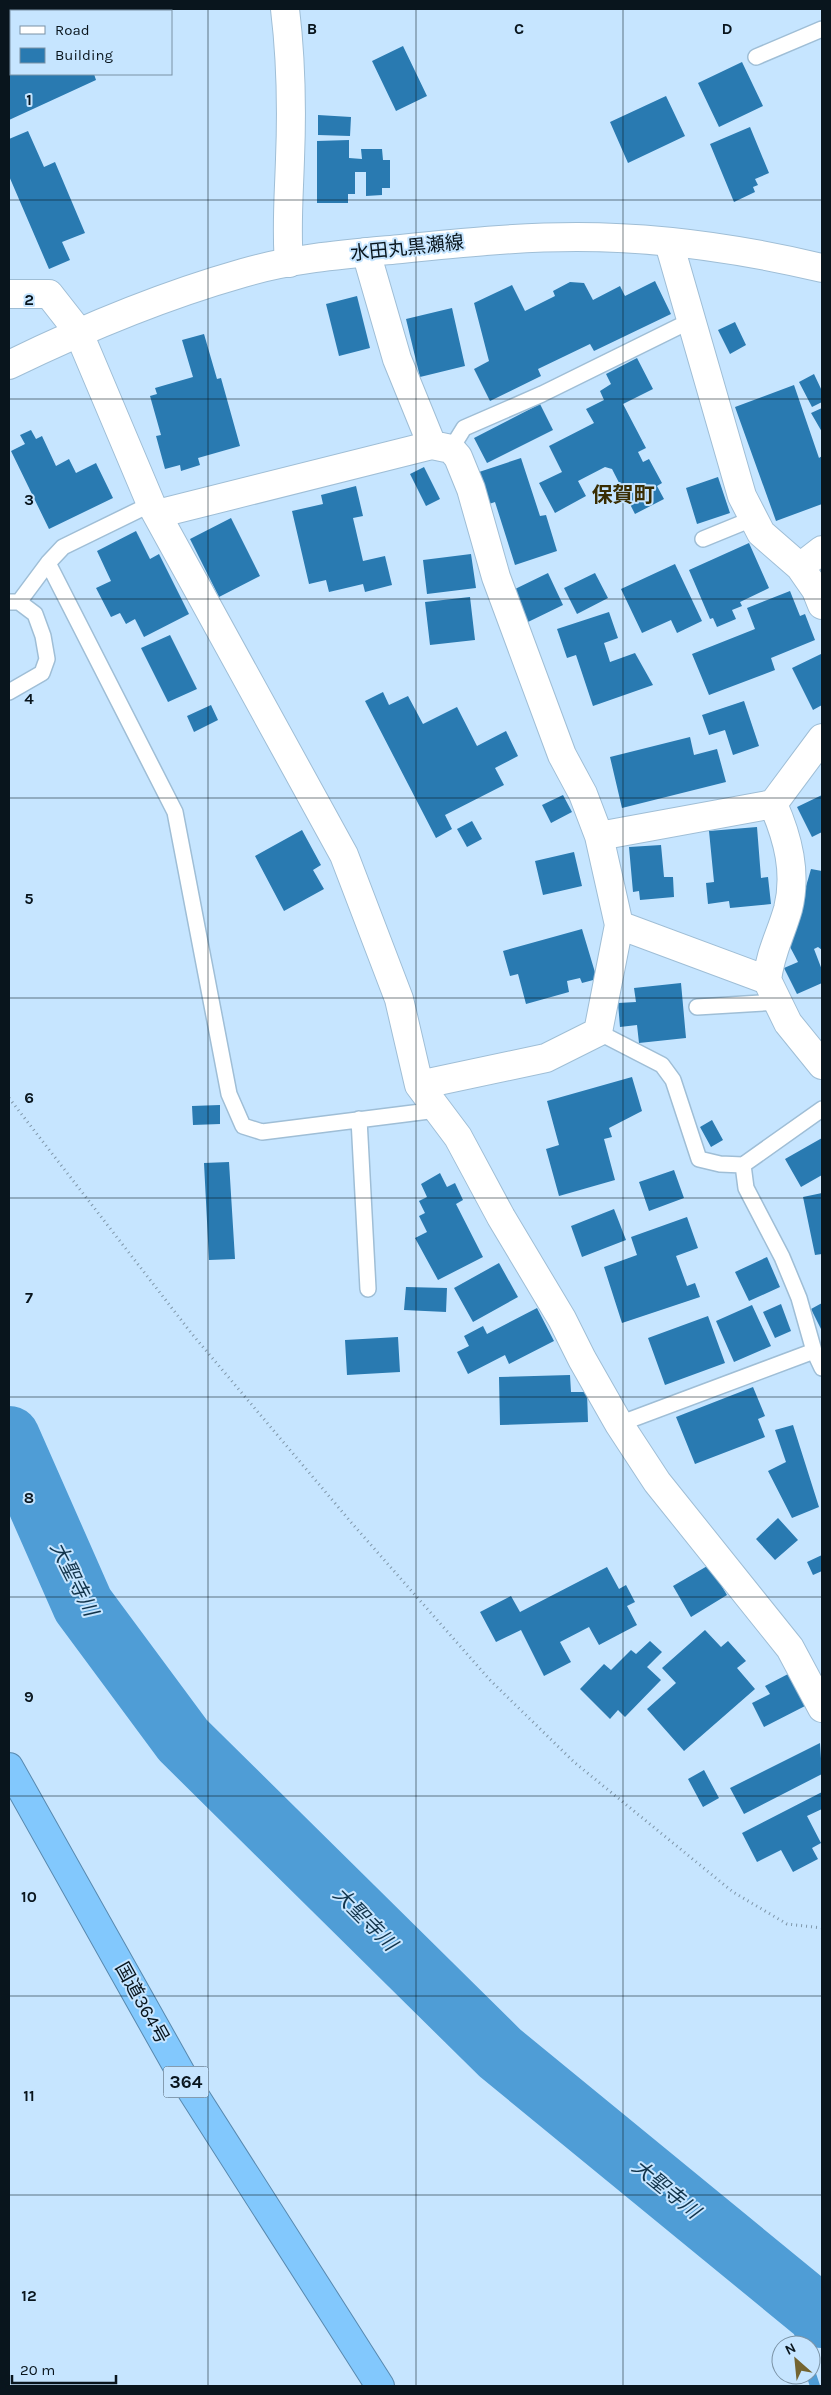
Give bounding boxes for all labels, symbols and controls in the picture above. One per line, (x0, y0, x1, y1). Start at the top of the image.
legend (10, 10, 172, 75)
text: B (307, 19, 317, 38)
text: C (514, 19, 524, 38)
text: D (722, 19, 733, 38)
text: Road (55, 21, 90, 39)
text: Building (55, 46, 113, 64)
text: 1 (26, 90, 32, 109)
street label: 水田丸黒瀬線 (349, 231, 465, 265)
text: 2 (24, 290, 34, 309)
district label: 保賀町 (592, 483, 655, 507)
text: 3 (24, 490, 34, 509)
text: 4 (24, 689, 34, 708)
text: 5 (24, 889, 34, 908)
text: 6 (24, 1088, 34, 1107)
text: 7 (25, 1288, 33, 1307)
text: 8 (24, 1488, 34, 1507)
water label: 大聖寺川 (46, 1538, 103, 1622)
text: 9 (24, 1687, 34, 1706)
water label: 大聖寺川 (329, 1883, 403, 1957)
text: 10 (21, 1887, 37, 1906)
street label: 国道364号 (111, 1958, 173, 2048)
road number: 364 (164, 2066, 208, 2098)
text: 11 (23, 2086, 35, 2105)
water label: 大聖寺川 (628, 2155, 706, 2224)
text: 12 (21, 2286, 37, 2305)
north arrow (771, 2335, 821, 2385)
text: N (782, 2339, 799, 2359)
scale bar (12, 2352, 116, 2384)
text: 20 m (20, 2361, 55, 2379)

